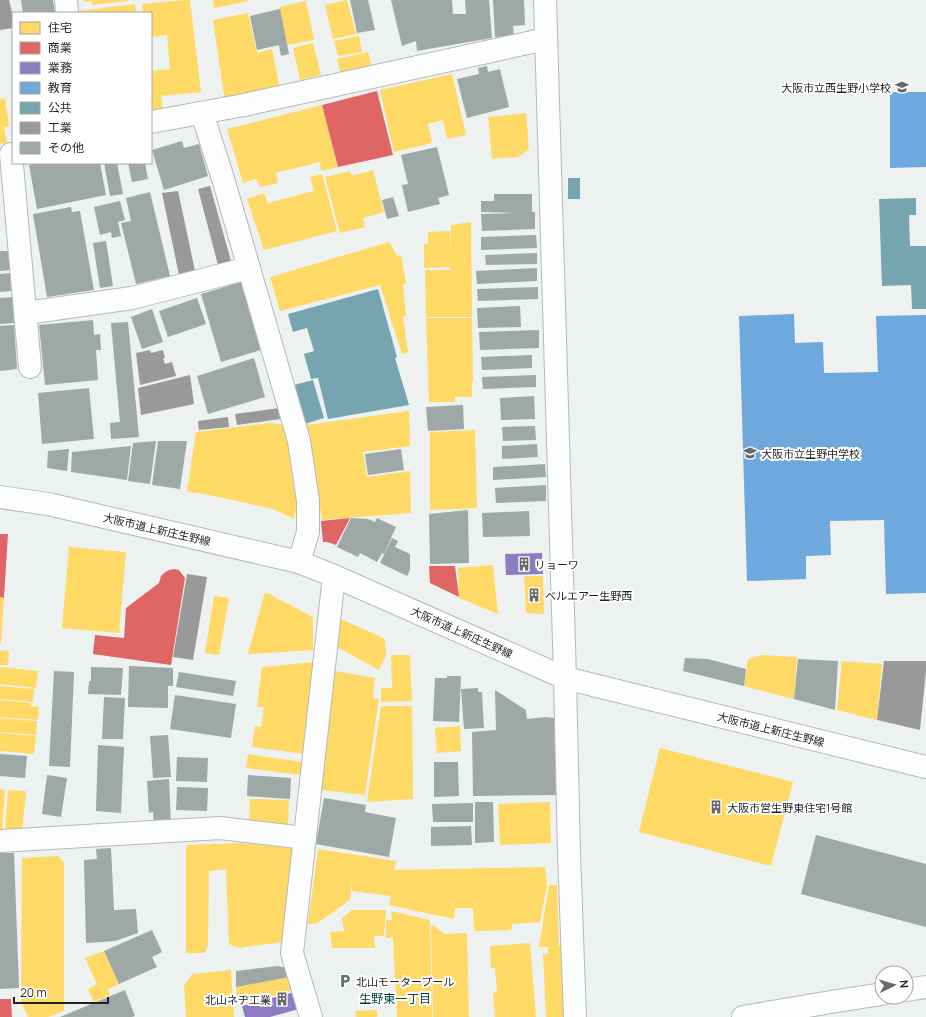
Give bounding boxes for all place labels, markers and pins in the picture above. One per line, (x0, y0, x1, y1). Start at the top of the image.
school or university icon: 大阪市立西生野小学校 (894, 79, 910, 95)
place label: 大阪市立西生野小学校 (781, 80, 891, 95)
school or university icon: 大阪市立生野中学校 (742, 445, 758, 461)
place label: 大阪市立生野中学校 (761, 446, 860, 461)
building icon: リョーワ (516, 556, 532, 572)
place label: リョーワ (535, 557, 579, 572)
building icon: ベルエアー生野西 (526, 587, 542, 603)
place label: ベルエアー生野西 (545, 588, 632, 603)
building icon: 大阪市営生野東住宅1号館 (708, 799, 724, 815)
place label: 大阪市営生野東住宅1号館 (727, 800, 852, 815)
parking icon: 北山モータープール (337, 973, 353, 989)
place label: 北山モータープール (356, 974, 454, 989)
building icon: 北山ネヂ工業 (274, 991, 290, 1007)
place label: 北山ネヂ工業 (205, 992, 271, 1007)

